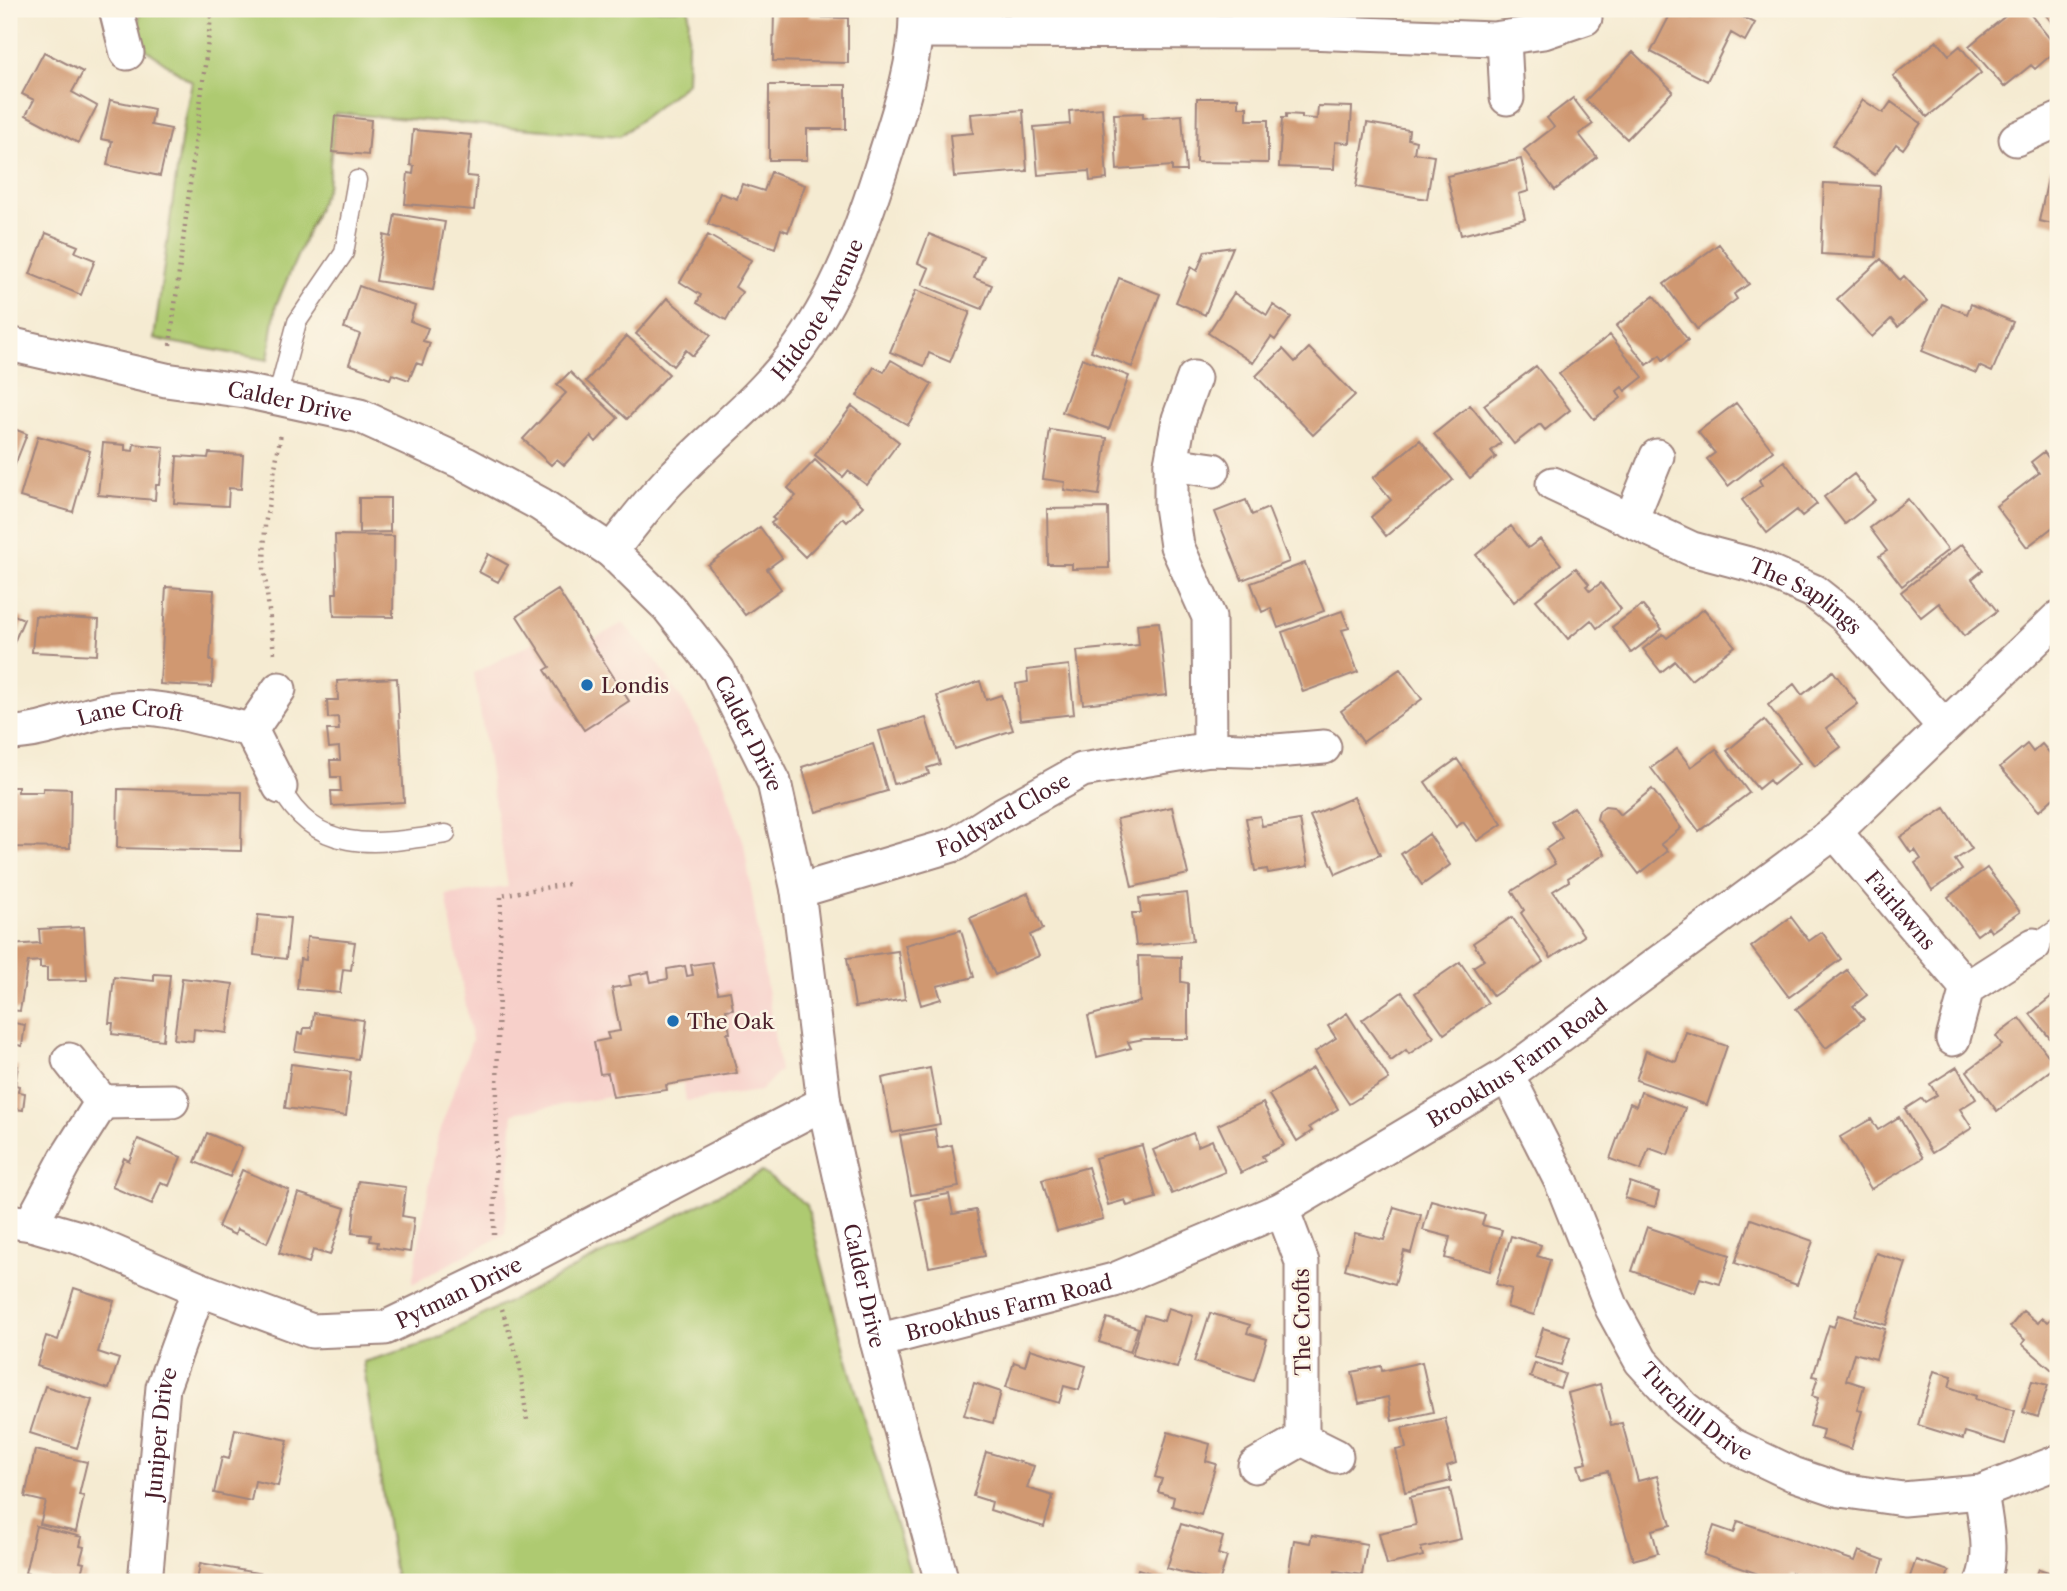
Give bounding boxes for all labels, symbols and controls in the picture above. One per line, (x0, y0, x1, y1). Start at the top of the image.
street label: Hidcote Avenue (766, 235, 868, 385)
street label: Calder Drive (226, 376, 355, 426)
street label: The Saplings (1745, 552, 1868, 639)
street label: Calder Drive (710, 671, 788, 793)
place label: Londis (601, 673, 669, 698)
marker: Londis (579, 677, 595, 693)
street label: Lane Croft (74, 695, 186, 730)
street label: Foldyard Close (933, 767, 1074, 862)
street label: Fairlawns (1860, 865, 1941, 954)
street label: Brookhus Farm Road (1422, 993, 1612, 1132)
place label: The Oak (687, 1009, 775, 1034)
marker: The Oak (665, 1013, 681, 1029)
street label: Calder Drive (839, 1221, 891, 1351)
street label: Pytman Drive (391, 1251, 526, 1334)
street label: The Crofts (1289, 1268, 1315, 1376)
street label: Brookhus Farm Road (903, 1269, 1115, 1346)
street label: Turchill Drive (1636, 1357, 1757, 1465)
street label: Juniper Drive (140, 1363, 182, 1503)

